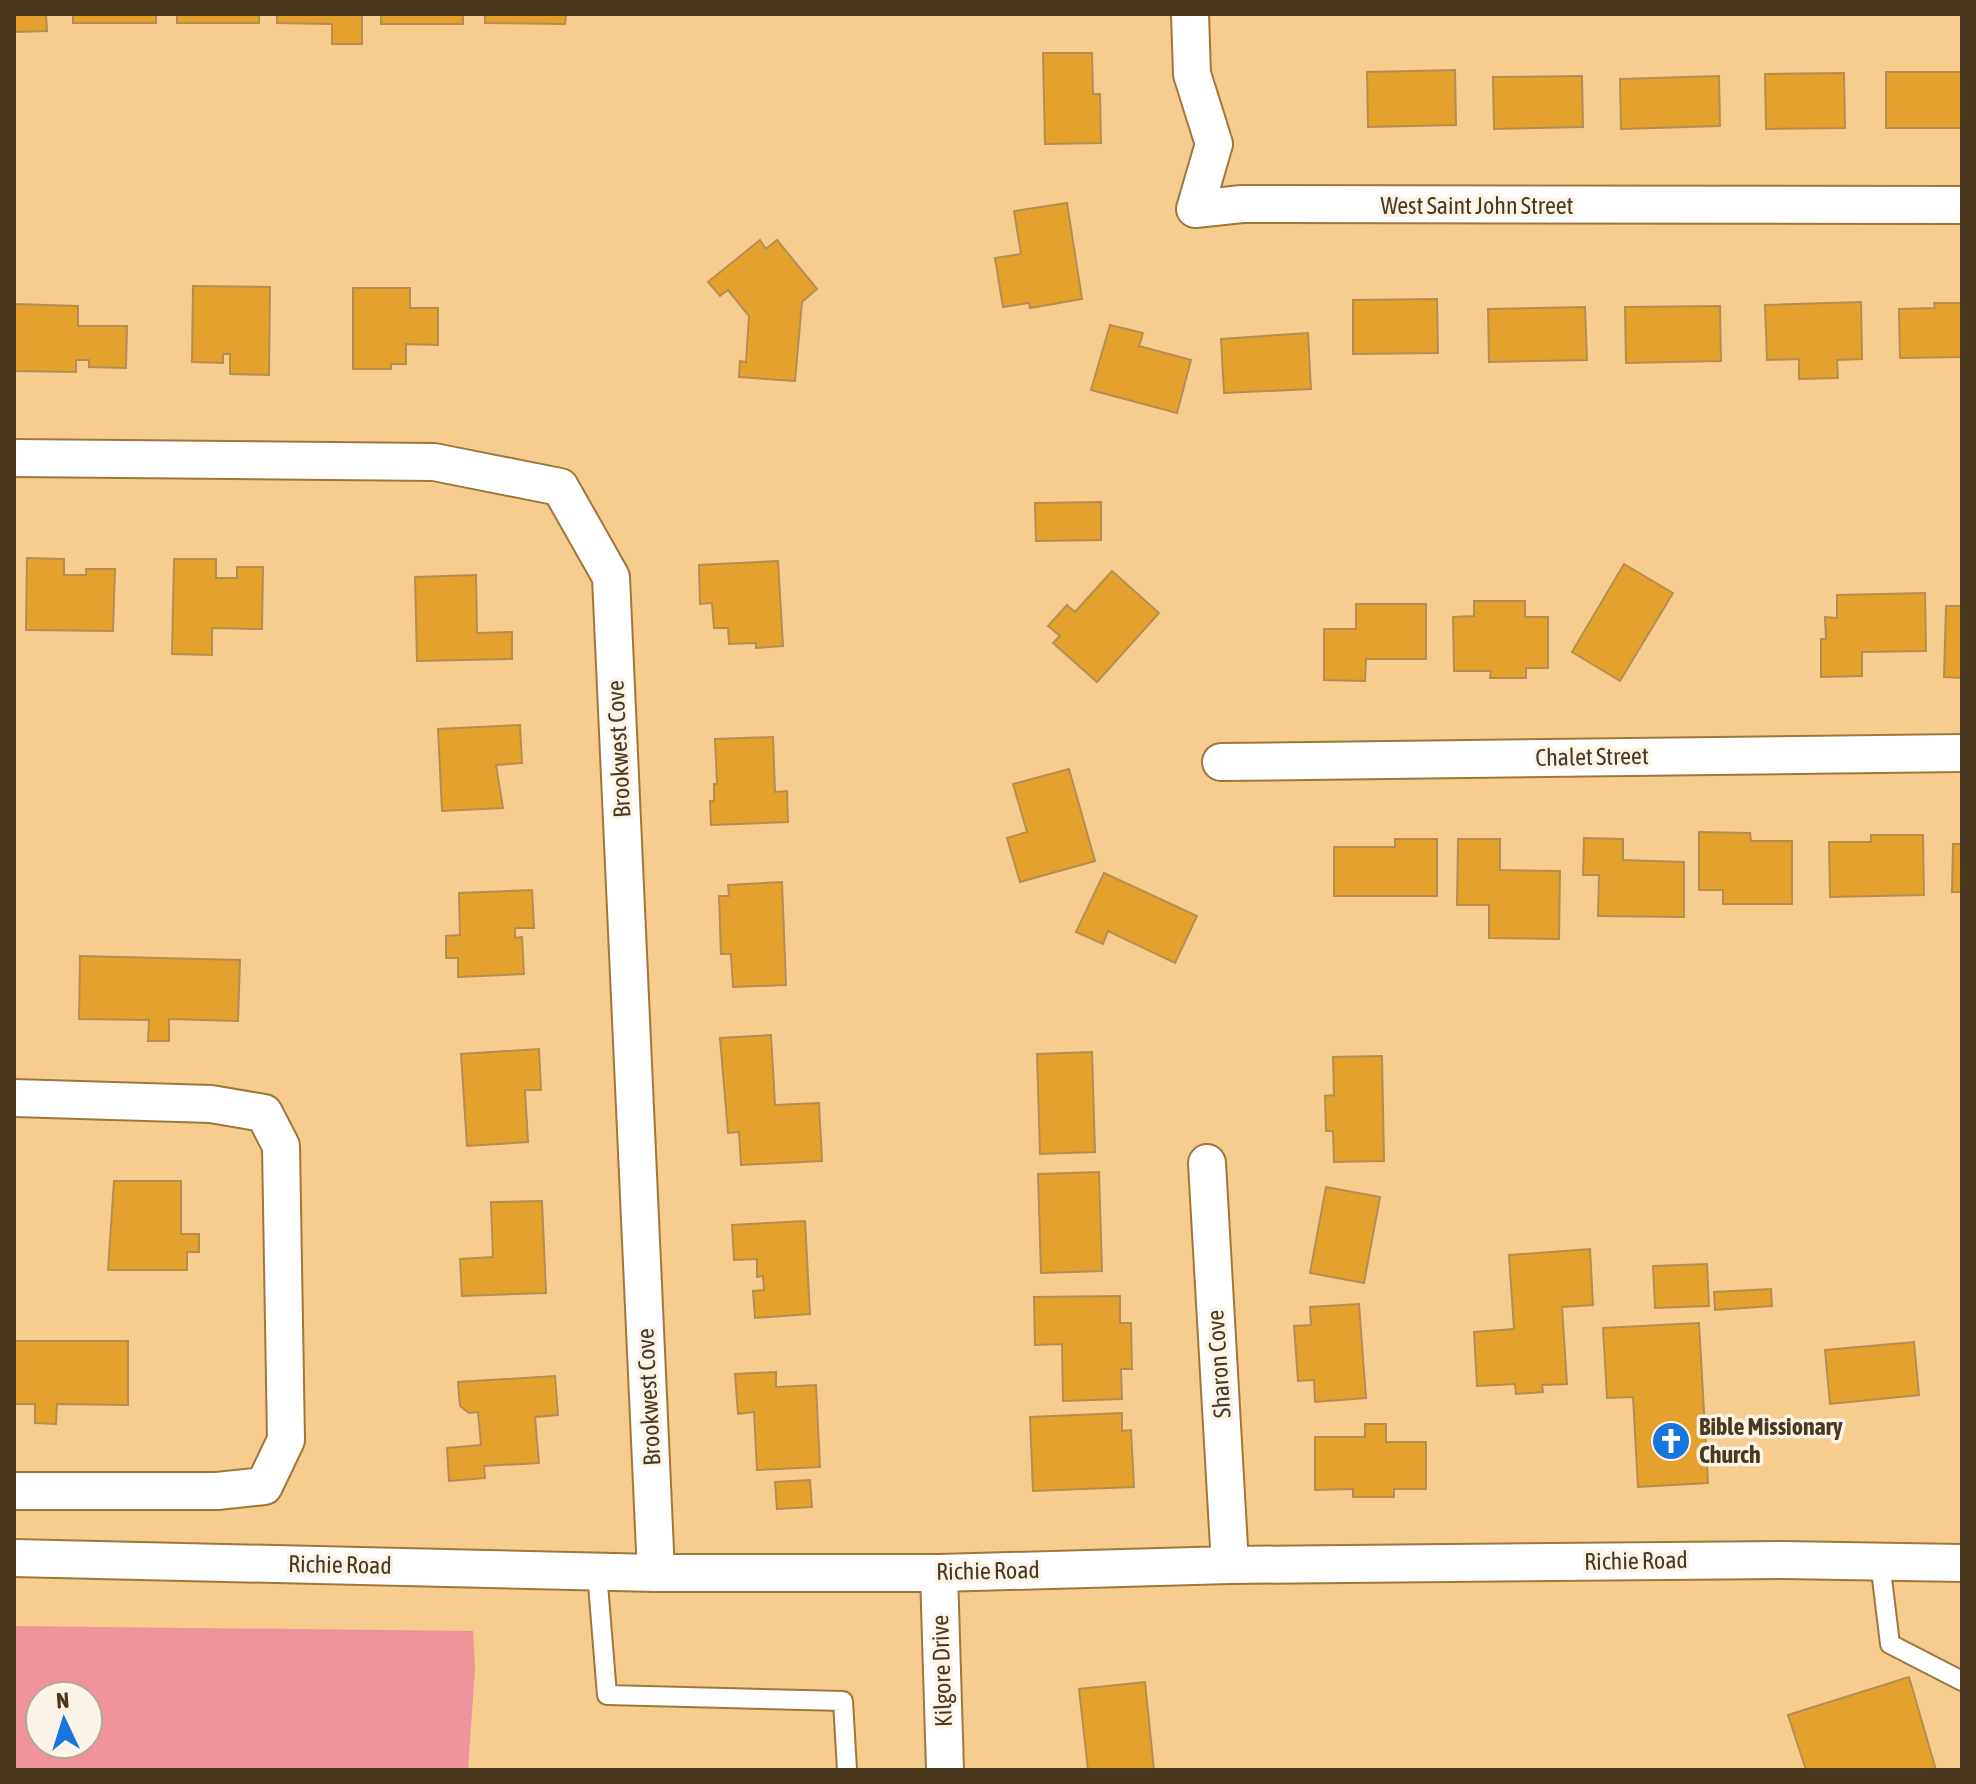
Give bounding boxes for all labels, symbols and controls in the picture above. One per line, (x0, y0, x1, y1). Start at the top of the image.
street label: West Saint John Street (1380, 192, 1574, 219)
street label: Brookwest Cove (601, 680, 636, 818)
street label: Chalet Street (1535, 742, 1649, 771)
street label: Sharon Cove (1201, 1309, 1236, 1419)
street label: Brookwest Cove (631, 1328, 666, 1466)
place label: Bible Missionary Church (1699, 1413, 1843, 1468)
church icon: Bible Missionary Church (1650, 1420, 1692, 1462)
street label: Richie Road (1584, 1546, 1688, 1575)
street label: Richie Road (288, 1550, 392, 1579)
street label: Richie Road (936, 1556, 1040, 1585)
street label: Kilgore Drive (926, 1614, 957, 1728)
north arrow (24, 1680, 104, 1760)
text: N (55, 1687, 70, 1713)

